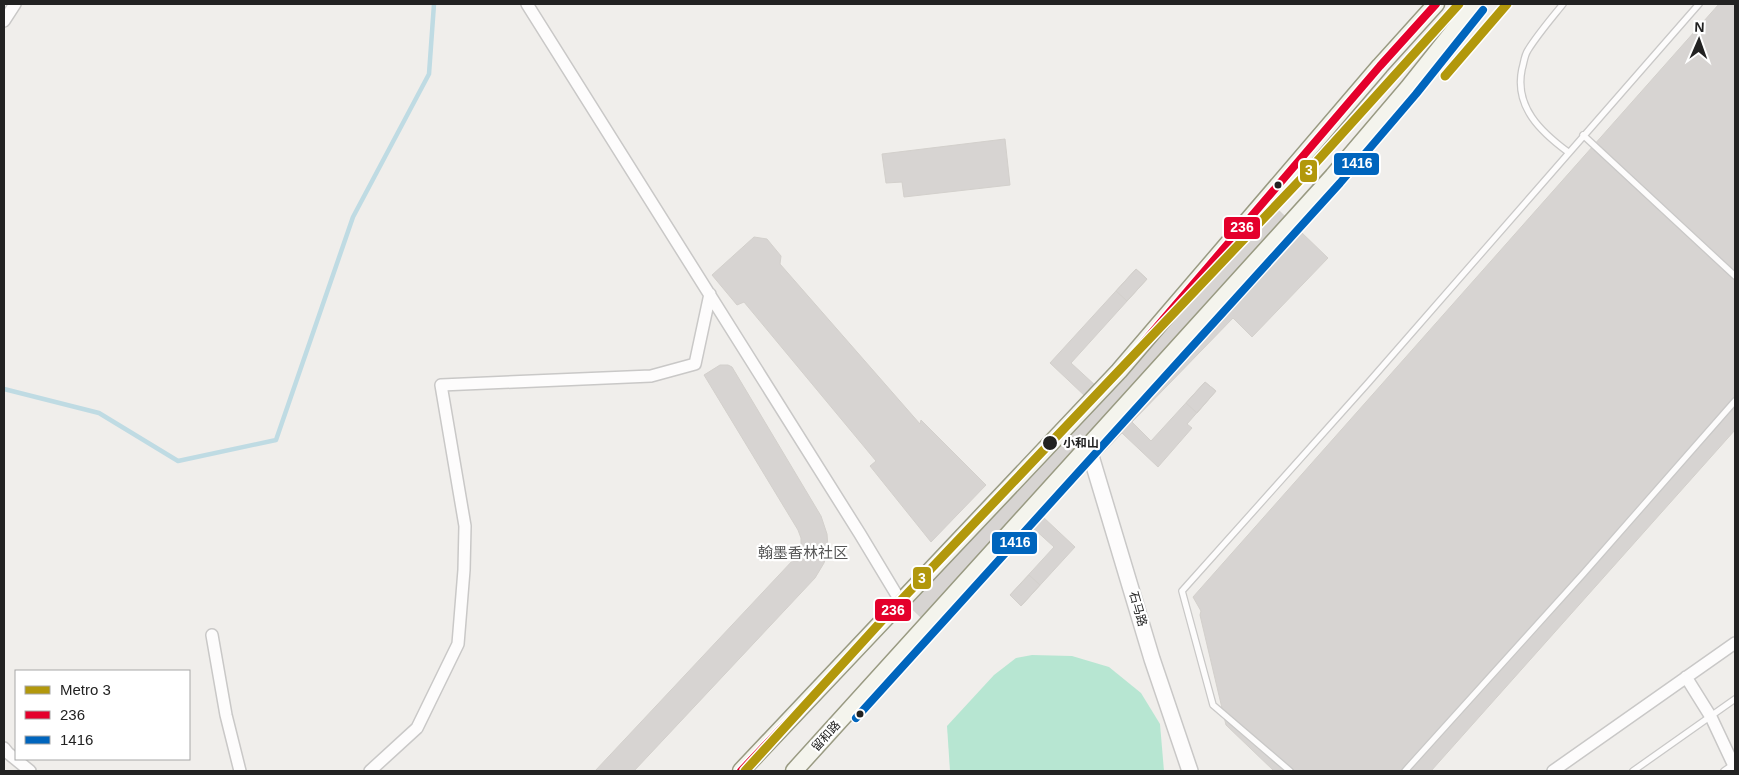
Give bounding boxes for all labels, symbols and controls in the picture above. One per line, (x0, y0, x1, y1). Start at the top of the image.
north arrow (1674, 15, 1724, 65)
text: N (1694, 19, 1705, 35)
line badge: 1416 (1333, 152, 1380, 176)
text: 1416 (1341, 155, 1373, 171)
line badge: 3 (1299, 159, 1318, 183)
text: 3 (1305, 162, 1313, 178)
unlabelled marker (1273, 180, 1283, 190)
line badge: 236 (1223, 216, 1261, 240)
text: 236 (1230, 219, 1254, 235)
marker: 小和山 (1041, 434, 1059, 452)
place label: 小和山 (1063, 436, 1099, 450)
line badge: 1416 (991, 531, 1038, 555)
text: 1416 (999, 534, 1031, 550)
district label: 翰墨香林社区 (758, 544, 848, 561)
line badge: 3 (912, 566, 932, 590)
text: 3 (918, 570, 926, 586)
street label: 石马路 (1126, 590, 1150, 628)
line badge: 236 (874, 598, 912, 622)
text: 236 (881, 602, 905, 618)
legend (15, 670, 190, 760)
text: Metro 3 (60, 681, 111, 698)
text: 236 (60, 706, 85, 723)
unlabelled marker (855, 709, 865, 719)
street label: 留和路 (809, 718, 843, 754)
text: 1416 (60, 731, 93, 748)

